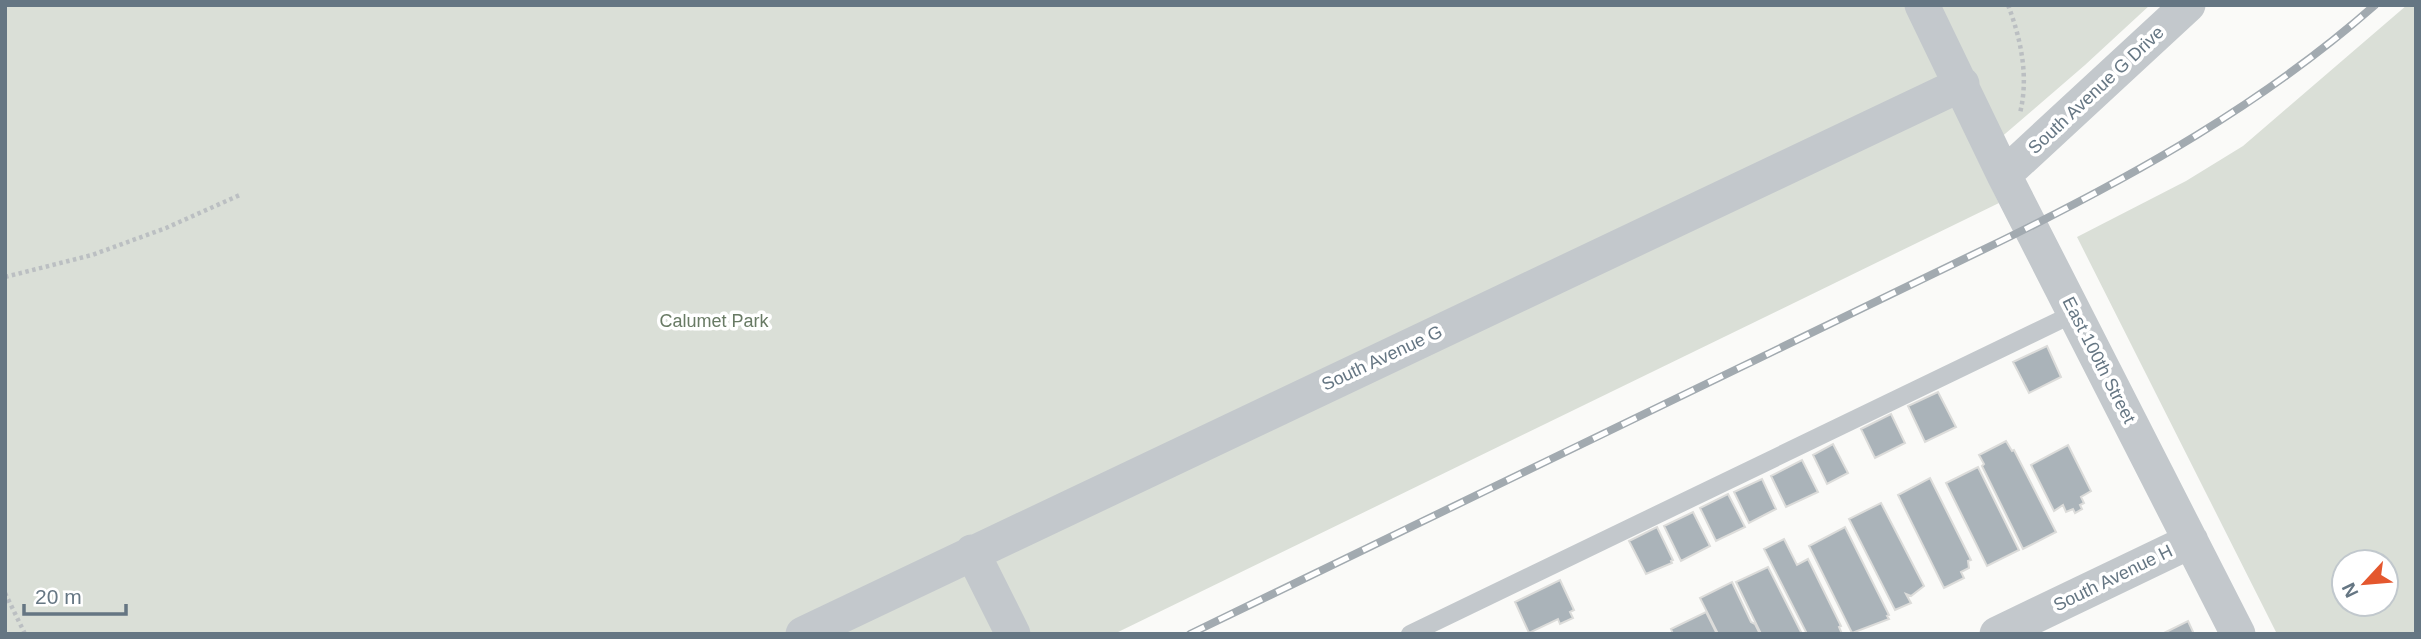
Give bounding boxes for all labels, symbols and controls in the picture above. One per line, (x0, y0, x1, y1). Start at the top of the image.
street label: South Avenue G Drive (2024, 22, 2168, 158)
street label: East 100th Street (2059, 293, 2139, 427)
park label: Calumet Park (659, 311, 770, 331)
street label: South Avenue G (1319, 321, 1445, 395)
street label: South Avenue H (2050, 541, 2176, 615)
north arrow (2330, 548, 2400, 618)
scale bar (24, 572, 126, 616)
text: N (2338, 579, 2363, 601)
text: 20 m (35, 585, 82, 608)

